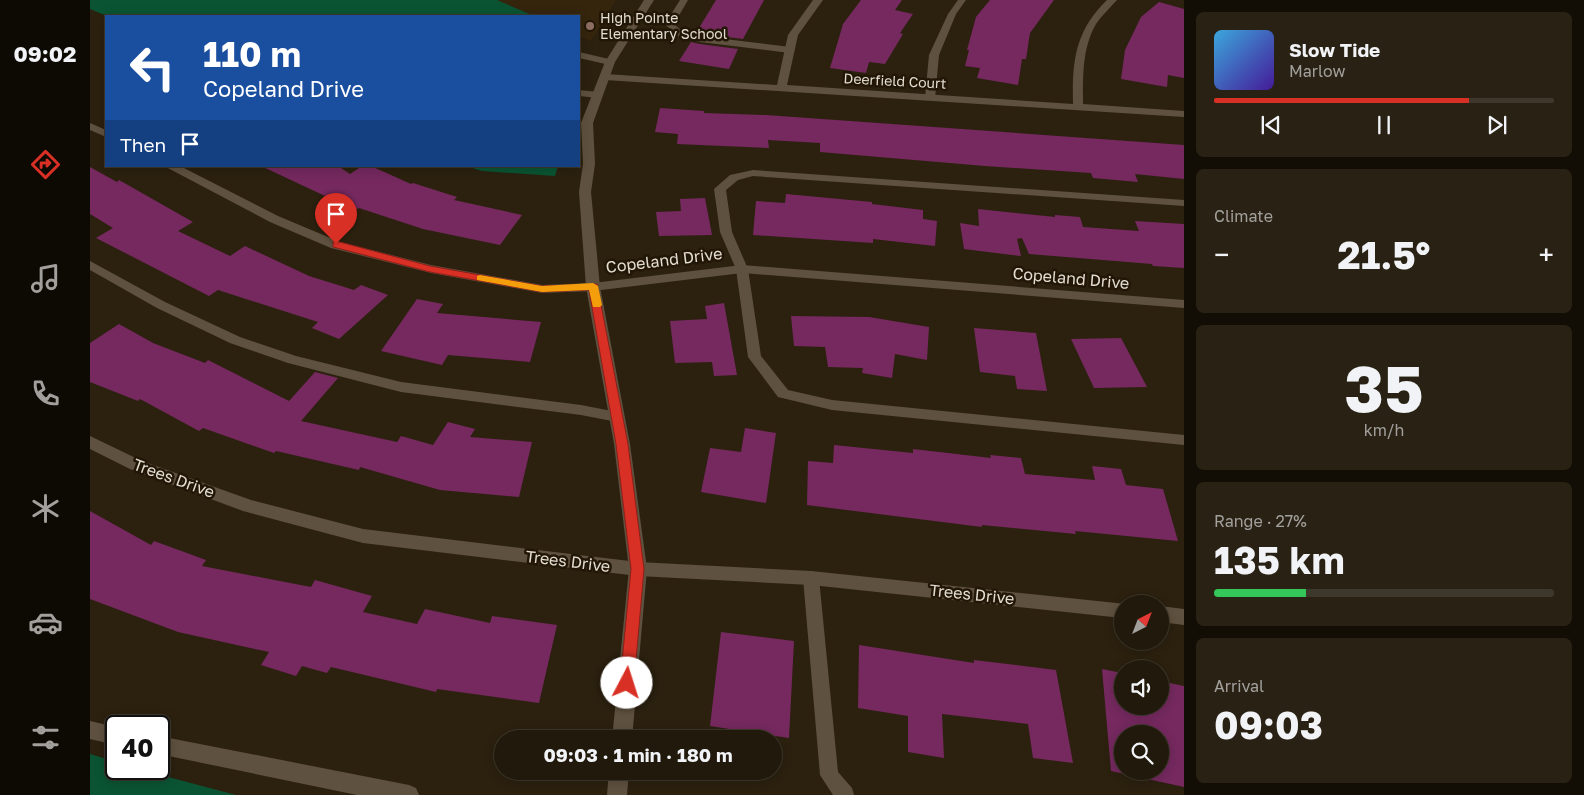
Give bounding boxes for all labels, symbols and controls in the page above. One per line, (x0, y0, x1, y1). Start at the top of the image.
place label: High Pointe Elementary School (600, 9, 727, 42)
marker: High Pointe Elementary School (584, 20, 596, 32)
text: 110 m (203, 33, 301, 75)
icon: left (120, 35, 185, 100)
text: Slow Tide (1289, 38, 1380, 61)
text: 09:02 (13, 40, 77, 67)
text: Marlow (1289, 61, 1345, 81)
street label: Deerfield Court (843, 69, 947, 92)
text: Copeland Drive (203, 75, 364, 102)
icon: previous (1257, 111, 1285, 139)
icon: pause (1370, 111, 1398, 139)
icon: next (1483, 111, 1511, 139)
icon: arrive (176, 130, 204, 158)
text: Then (120, 133, 166, 156)
icon: directions (28, 147, 63, 182)
pin (315, 193, 357, 244)
icon: arrive (322, 200, 350, 228)
text: Climate (1214, 206, 1273, 226)
text: 21.5° (1338, 232, 1430, 277)
text: − (1214, 238, 1229, 271)
text: + (1539, 238, 1554, 271)
street label: Copeland Drive (605, 243, 723, 277)
icon: music (28, 261, 63, 296)
street label: Copeland Drive (1012, 263, 1130, 293)
text: 35 (1344, 348, 1424, 426)
icon: phone (28, 376, 63, 411)
text: km/h (1364, 420, 1404, 440)
street label: Trees Drive (131, 454, 217, 502)
icon: climate (28, 491, 63, 526)
text: Range · 27% (1214, 511, 1307, 531)
text: 135 km (1214, 537, 1345, 582)
street label: Trees Drive (524, 546, 612, 576)
street label: Trees Drive (929, 580, 1015, 608)
north arrow (1114, 595, 1169, 650)
map controls (1114, 595, 1169, 780)
icon: car (28, 605, 63, 640)
position arrow (600, 656, 652, 708)
button: sound (1114, 660, 1169, 715)
text: Arrival (1214, 676, 1264, 696)
text: 09:03 (1214, 702, 1323, 747)
speed limit sign: 40 (105, 715, 170, 780)
icon: filters (28, 720, 63, 755)
button: search (1114, 725, 1169, 780)
text: 09:03 · 1 min · 180 m (543, 743, 733, 766)

